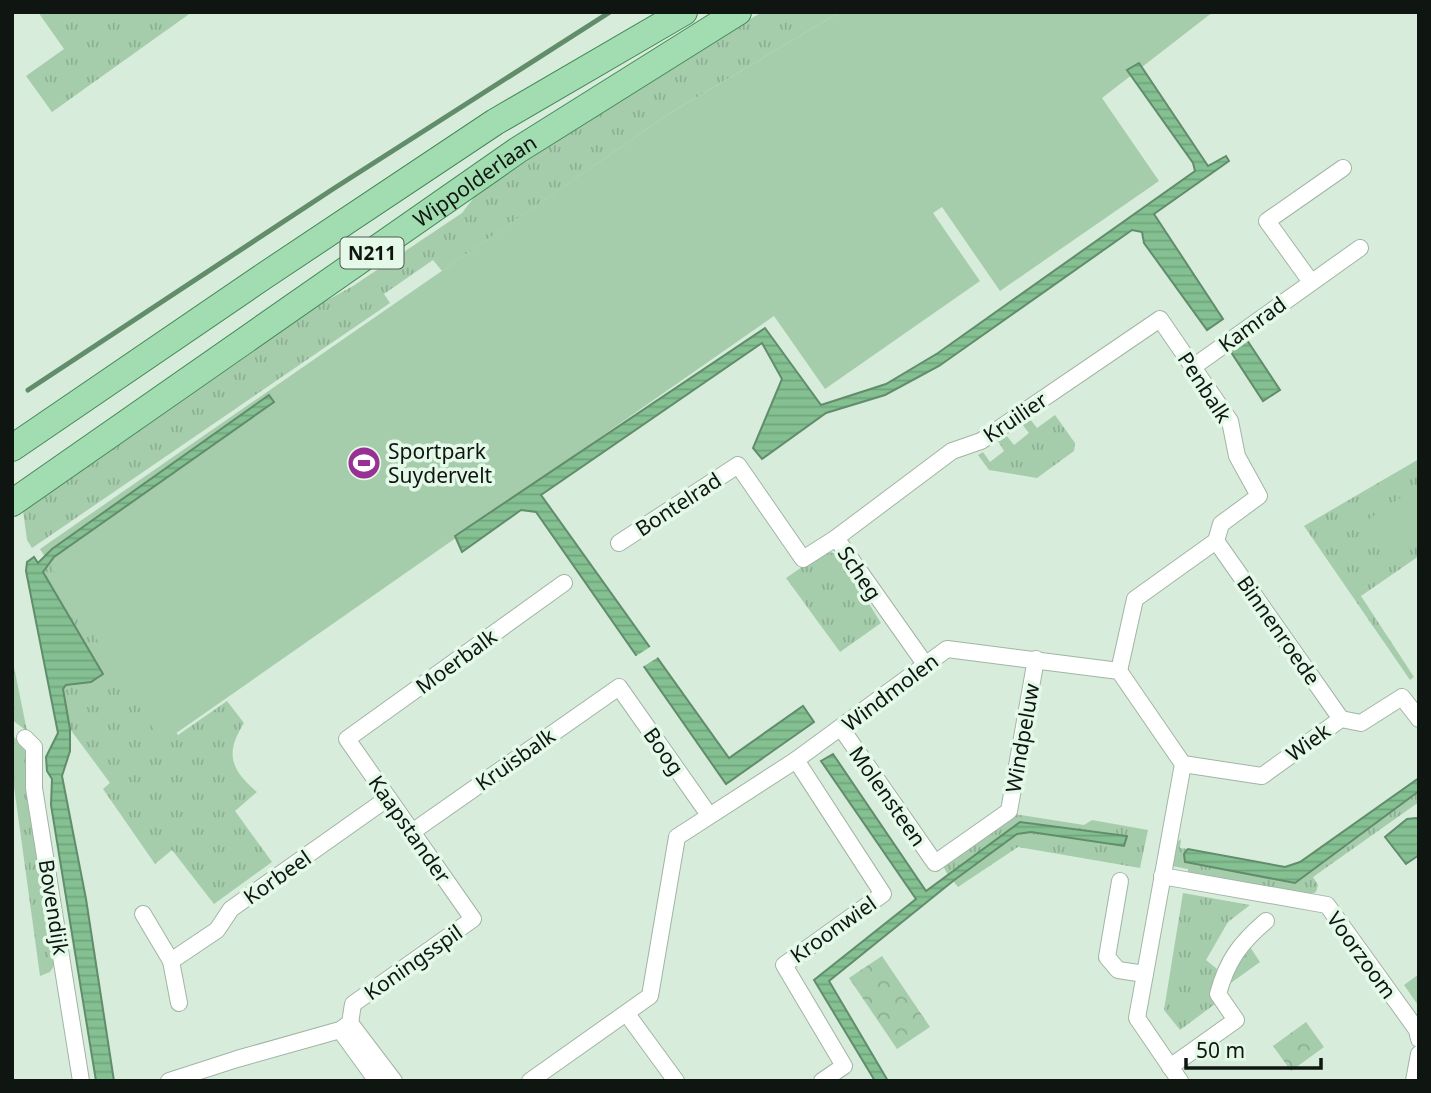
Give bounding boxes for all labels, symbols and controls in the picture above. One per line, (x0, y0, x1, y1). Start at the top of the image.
street label: Wippolderlaan (407, 128, 542, 233)
road number: N211 (340, 238, 404, 268)
street label: Kamrad (1212, 290, 1292, 358)
street label: Penbalk (1172, 346, 1239, 428)
street label: Kruilier (978, 385, 1053, 449)
place label: Sportpark Suydervelt (388, 437, 493, 489)
sports icon: Sportpark Suydervelt (345, 444, 383, 482)
street label: Bontelrad (630, 466, 726, 542)
street label: Scheg (832, 541, 888, 605)
street label: Binnenroede (1231, 570, 1327, 690)
street label: Moerbalk (410, 622, 503, 700)
street label: Windmolen (836, 647, 944, 737)
street label: Windpeluw (999, 681, 1045, 795)
street label: Wiek (1280, 716, 1336, 767)
street label: Kruisbalk (470, 721, 561, 797)
street label: Boog (638, 722, 690, 780)
street label: Molensteen (843, 740, 933, 852)
street label: Kaapstander (363, 770, 458, 889)
street label: Korbeel (238, 844, 316, 910)
street label: Bovendijk (33, 857, 75, 958)
street label: Kroonwiel (784, 889, 882, 969)
street label: Voorzoom (1321, 906, 1403, 1004)
street label: Koningsspil (358, 918, 468, 1006)
scale bar (1186, 1026, 1321, 1070)
text: 50 m (1196, 1036, 1245, 1064)

